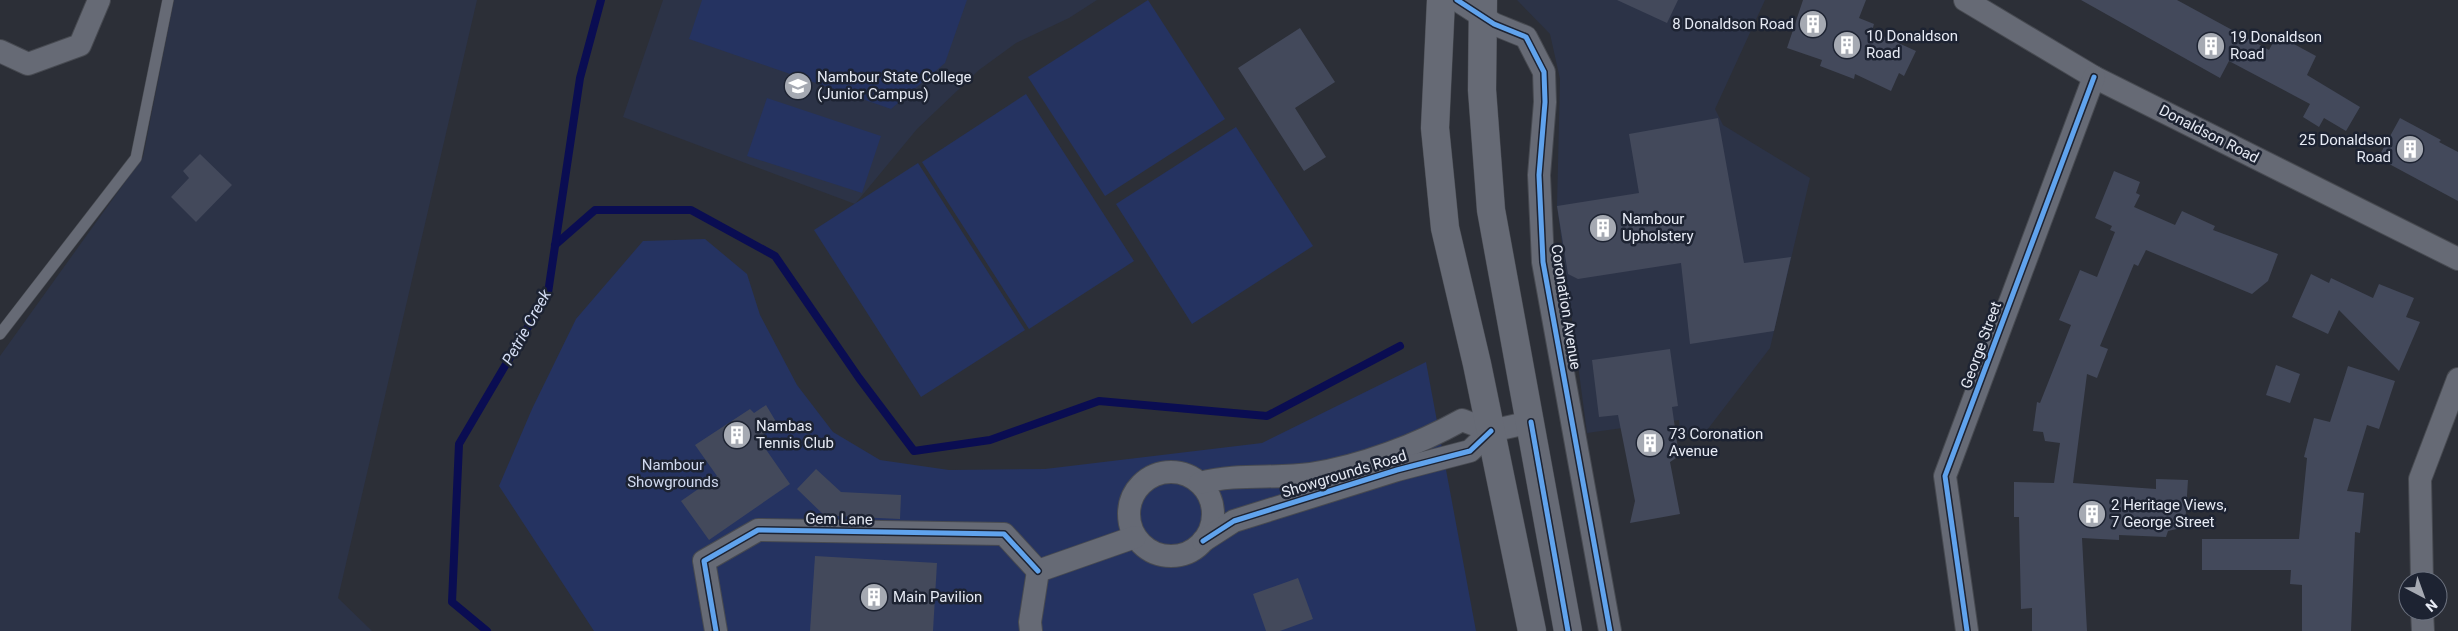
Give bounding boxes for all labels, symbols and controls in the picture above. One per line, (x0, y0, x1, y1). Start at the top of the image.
building icon: 8 Donaldson Road (1798, 9, 1828, 39)
place label: 8 Donaldson Road (1672, 15, 1794, 33)
place label: 10 Donaldson Road (1866, 27, 1958, 62)
place label: 19 Donaldson Road (2230, 28, 2322, 63)
building icon: 10 Donaldson Road (1832, 30, 1862, 60)
building icon: 19 Donaldson Road (2196, 31, 2226, 61)
place label: Nambour State College (Junior Campus) (817, 68, 972, 103)
school or university icon: Nambour State College (Junior Campus) (783, 71, 813, 101)
street label: Donaldson Road (2156, 101, 2262, 167)
place label: 25 Donaldson Road (2299, 131, 2391, 166)
building icon: 25 Donaldson Road (2395, 134, 2425, 164)
place label: Nambour Upholstery (1622, 210, 1694, 245)
building icon: Nambour Upholstery (1588, 213, 1618, 243)
street label: Coronation Avenue (1547, 243, 1585, 371)
water label: Petrie Creek (498, 285, 556, 368)
street label: George Street (1957, 299, 2005, 391)
place label: Nambas Tennis Club (756, 417, 834, 452)
building icon: Nambas Tennis Club (722, 420, 752, 450)
place label: 73 Coronation Avenue (1669, 425, 1763, 460)
building icon: 73 Coronation Avenue (1635, 428, 1665, 458)
street label: Showgrounds Road (1279, 446, 1409, 502)
park label: Nambour Showgrounds (627, 456, 719, 491)
place label: 2 Heritage Views, 7 George Street (2111, 496, 2227, 531)
building icon: 2 Heritage Views, 7 George Street (2077, 499, 2107, 529)
street label: Gem Lane (805, 509, 873, 529)
north arrow (2398, 571, 2448, 621)
building icon: Main Pavilion (859, 582, 889, 612)
place label: Main Pavilion (893, 588, 982, 606)
text: N (2423, 597, 2441, 615)

